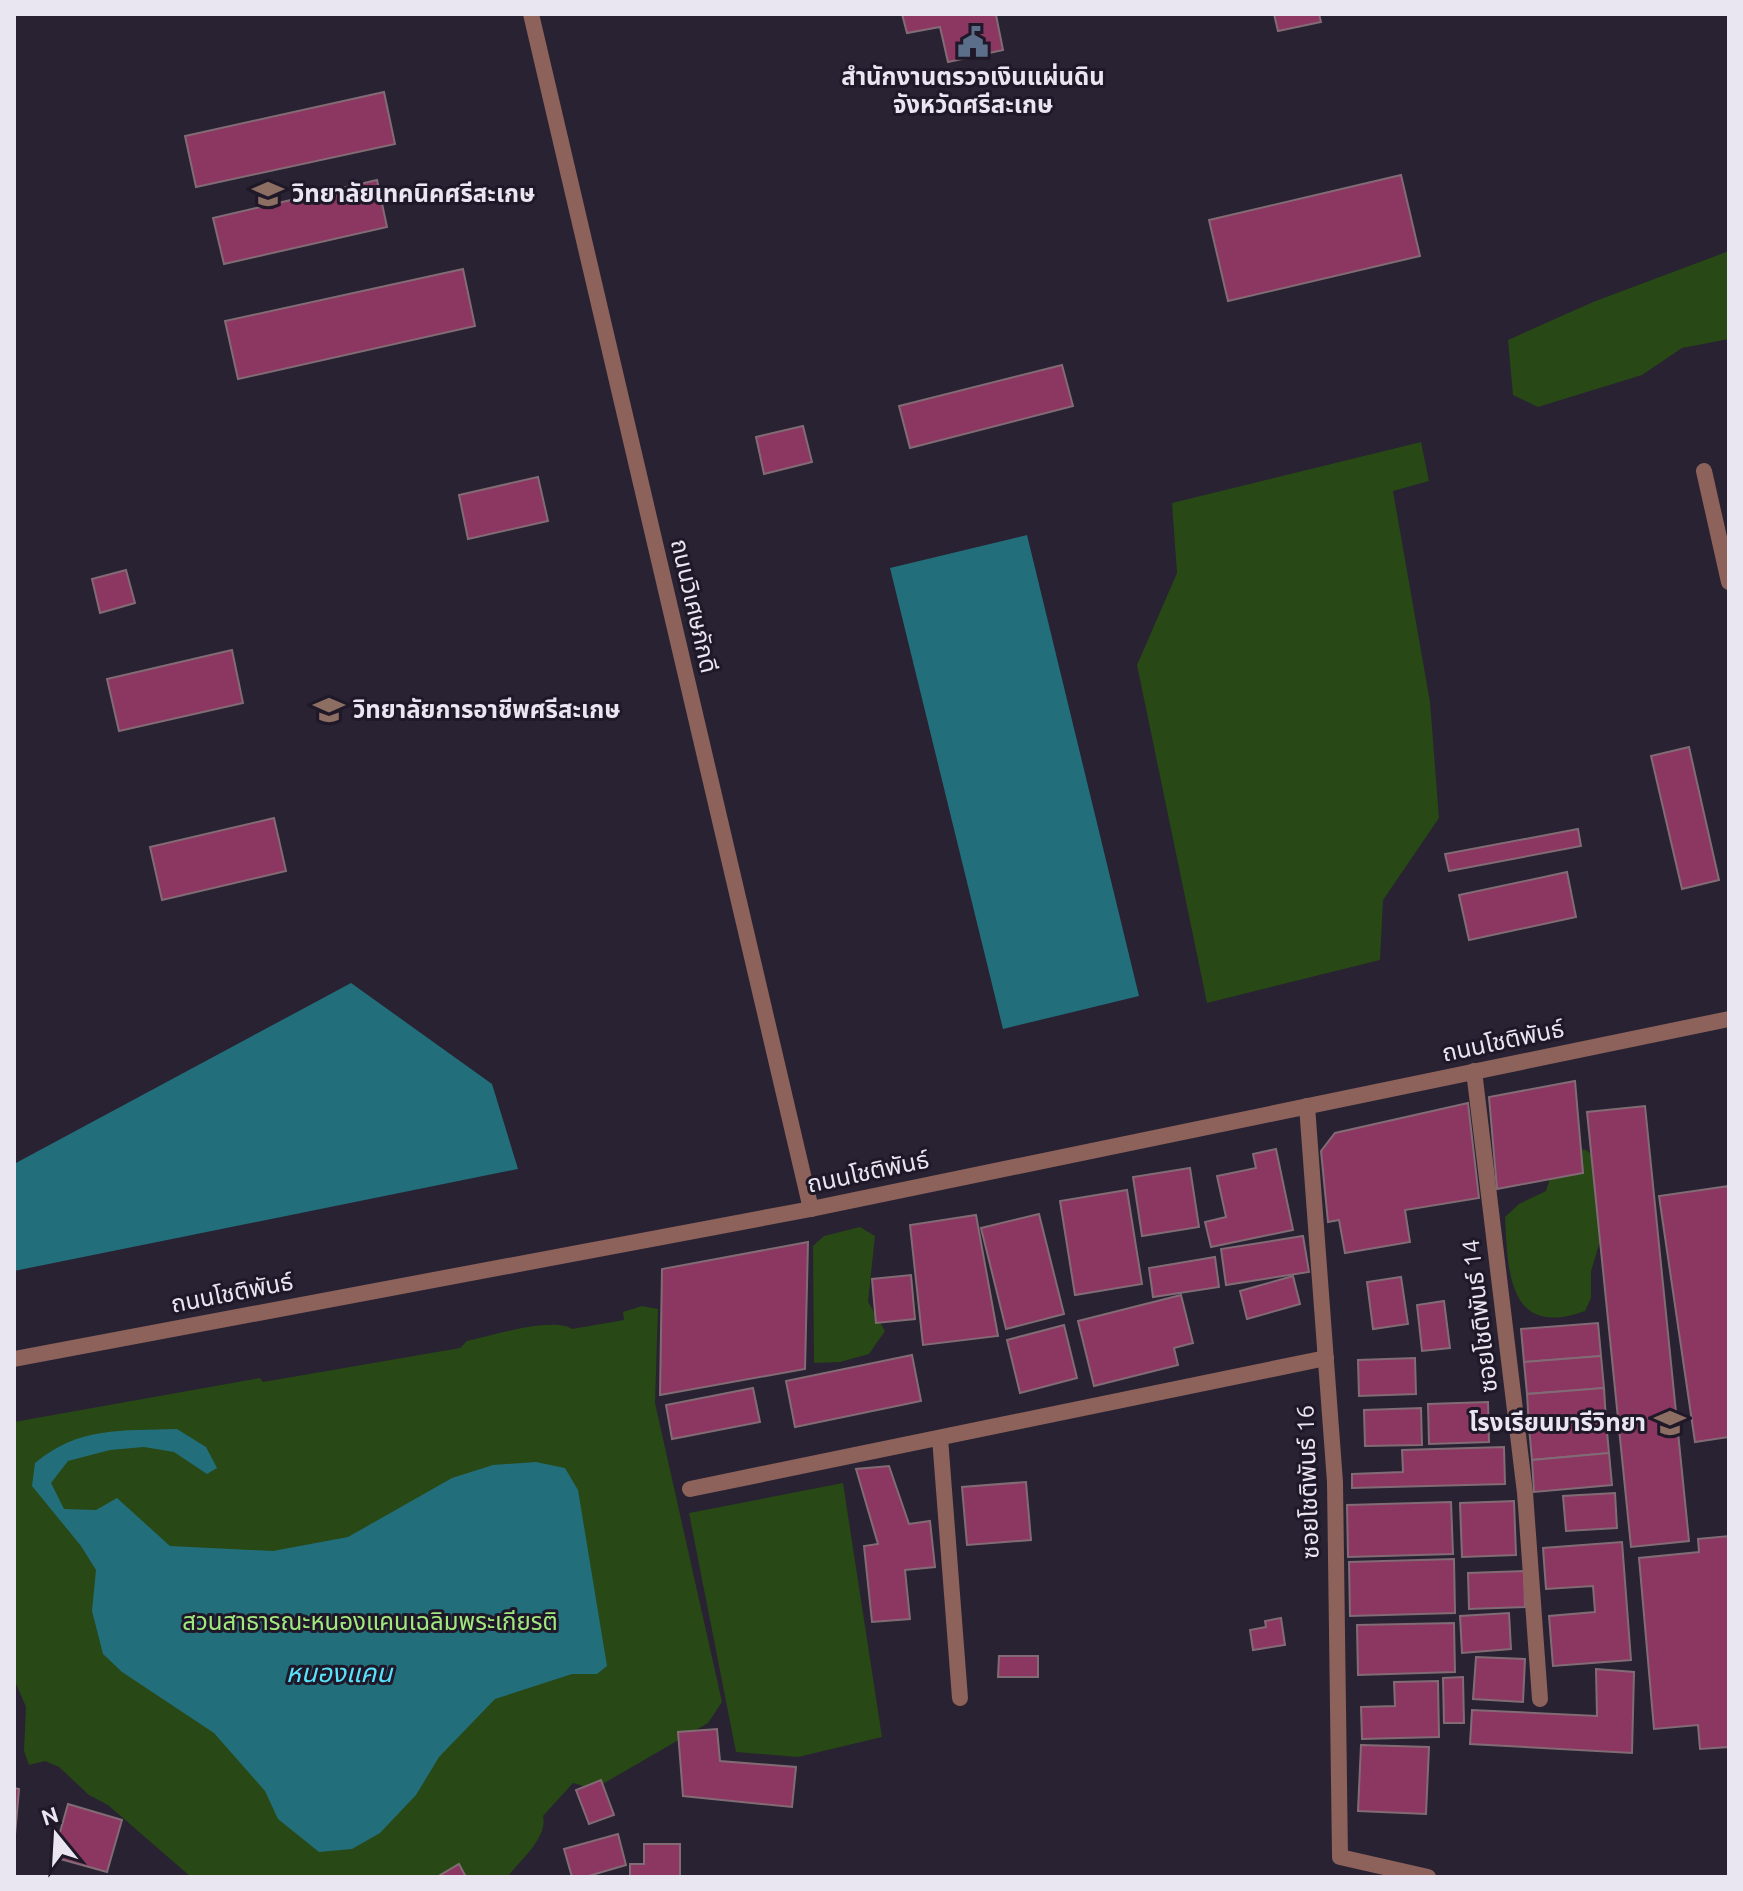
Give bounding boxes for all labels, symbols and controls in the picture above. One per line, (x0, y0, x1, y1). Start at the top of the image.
public building icon: สำนักงานตรวจเงินแผ่นดิน จังหวัดศรีสะเกษ (956, 25, 990, 59)
place label: สำนักงานตรวจเงินแผ่นดิน จังหวัดศรีสะเกษ (841, 63, 1105, 118)
school or university icon: วิทยาลัยเทคนิคศรีสะเกษ (251, 177, 285, 211)
place label: วิทยาลัยเทคนิคศรีสะเกษ (292, 180, 535, 207)
street label: ถนนวิเศษภักดี (666, 536, 723, 675)
school or university icon: วิทยาลัยการอาชีพศรีสะเกษ (312, 693, 346, 727)
place label: วิทยาลัยการอาชีพศรีสะเกษ (353, 696, 620, 723)
street label: ถนนโชติพันธ์ (1439, 1014, 1567, 1067)
street label: ถนนโชติพันธ์ (804, 1145, 932, 1198)
street label: ซอยโชติพันธ์ 14 (1457, 1238, 1502, 1394)
street label: ถนนโชติพันธ์ (169, 1267, 296, 1318)
street label: ซอยโชติพันธ์ 16 (1291, 1405, 1324, 1559)
school or university icon: โรงเรียนมารีวิทยา (1653, 1406, 1687, 1440)
place label: โรงเรียนมารีวิทยา (1469, 1409, 1646, 1436)
park label: สวนสาธารณะหนองแคนเฉลิมพระเกียรติ (182, 1608, 558, 1635)
water label: หนองแคน (286, 1658, 394, 1687)
north arrow (16, 1795, 96, 1875)
text: N (38, 1801, 61, 1830)

